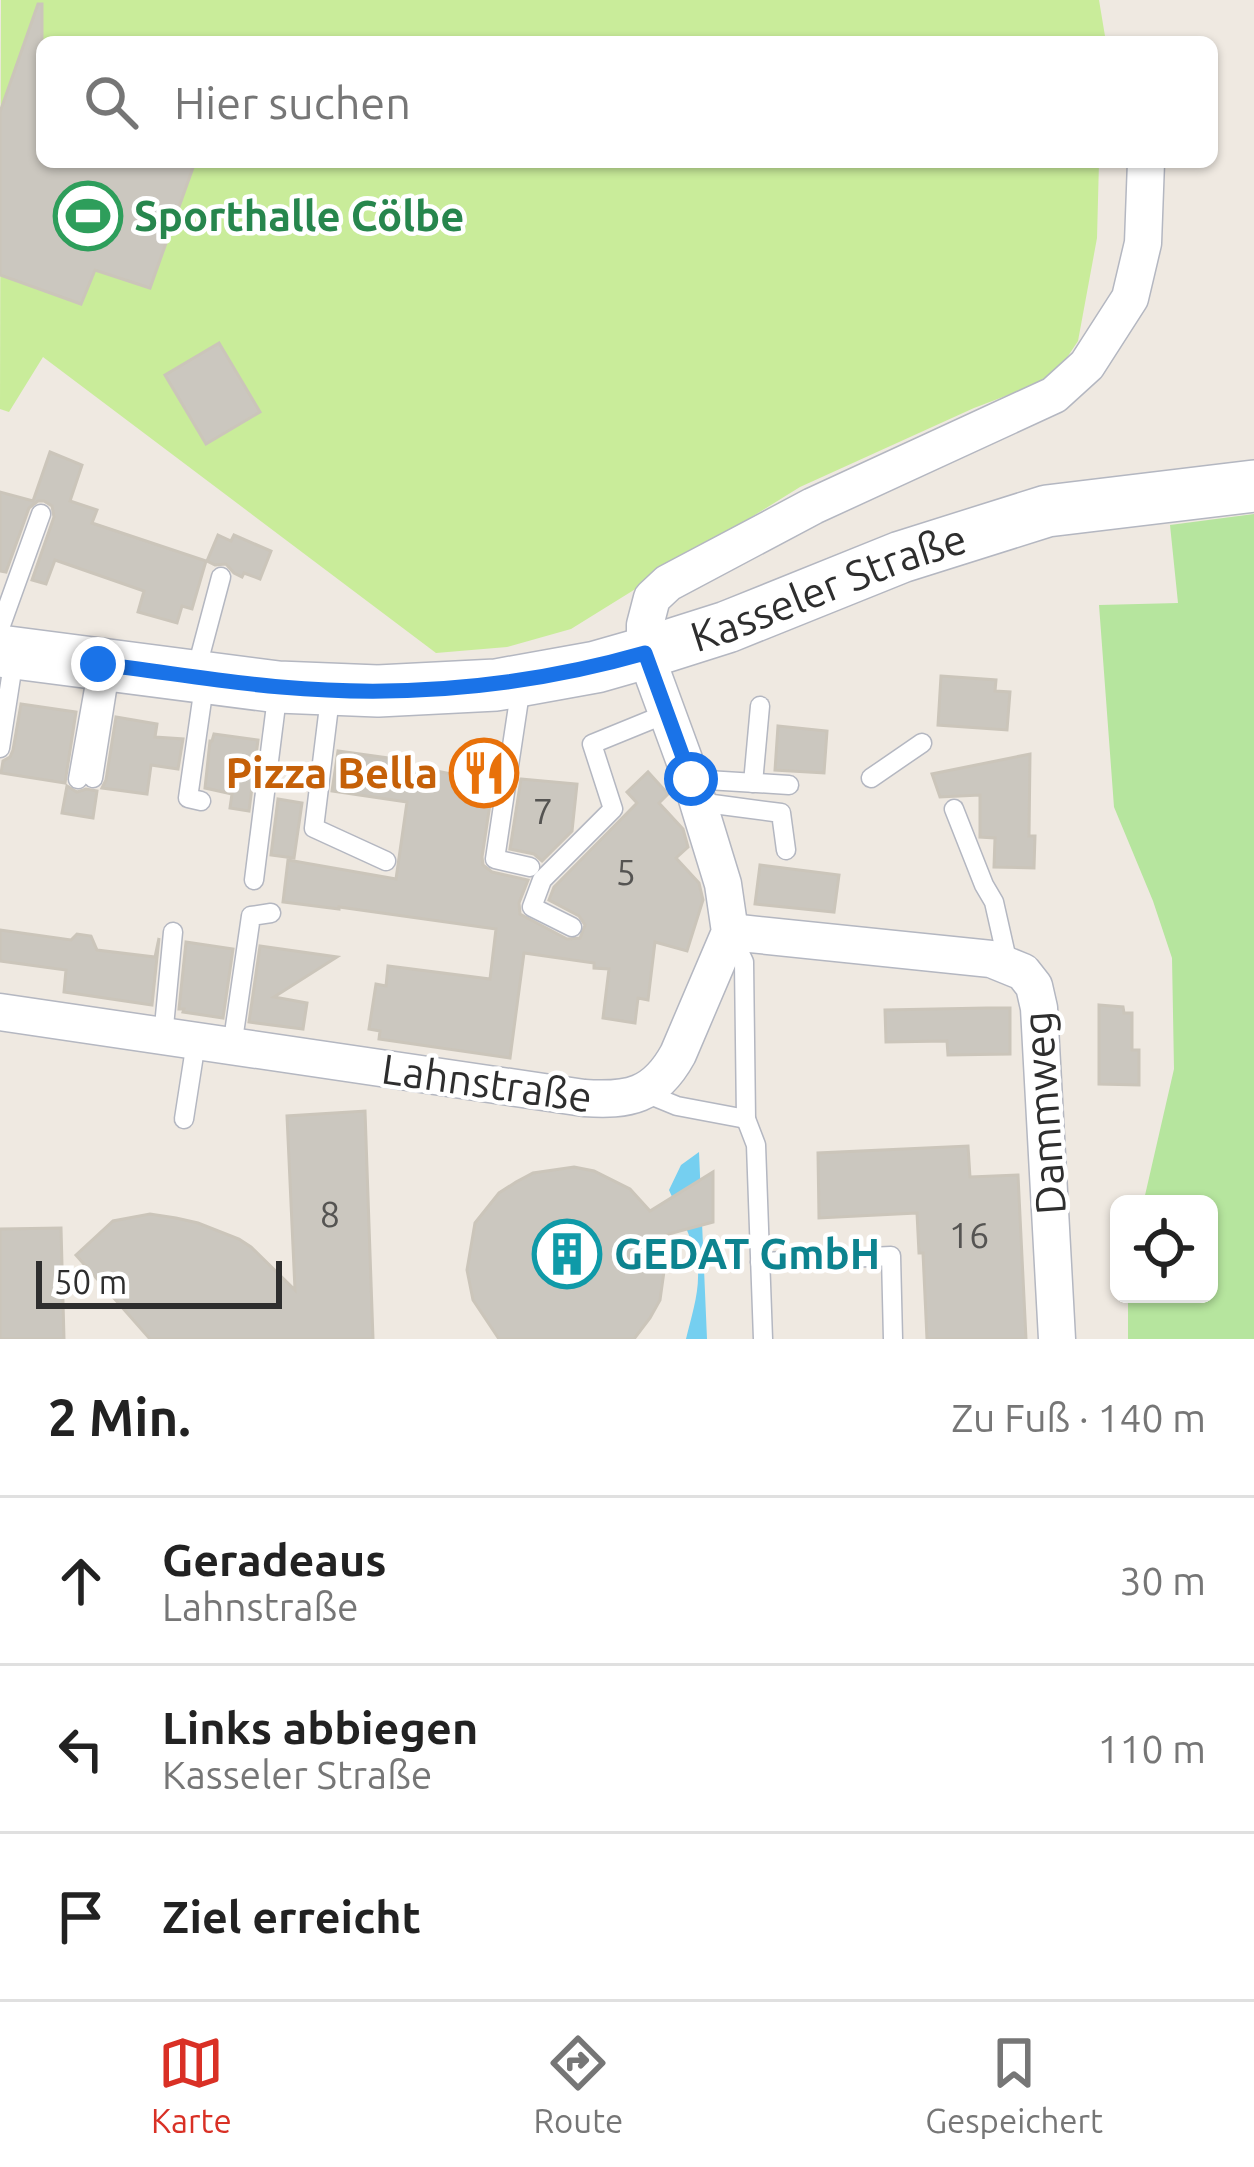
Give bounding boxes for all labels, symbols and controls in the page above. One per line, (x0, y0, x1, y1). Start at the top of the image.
search box (36, 36, 1218, 168)
icon: search (78, 69, 144, 135)
text: Hier suchen (174, 77, 411, 128)
sports icon: Sporthalle Cölbe (53, 181, 123, 251)
place label: Sporthalle Cölbe (134, 192, 464, 239)
street label: Kasseler Straße (685, 514, 972, 660)
route end (71, 637, 125, 691)
restaurant icon: Pizza Bella (449, 738, 519, 808)
place label: Pizza Bella (226, 749, 438, 796)
route start (664, 752, 718, 806)
house number: 7 (533, 790, 553, 831)
house number: 5 (616, 851, 636, 892)
street label: Dammweg (1013, 1010, 1074, 1216)
street label: Lahnstraße (379, 1045, 595, 1121)
house number: 8 (320, 1193, 340, 1234)
map controls (1110, 1195, 1218, 1303)
button: locate (1110, 1195, 1218, 1303)
house number: 16 (949, 1214, 989, 1255)
building icon: GEDAT GmbH (532, 1219, 602, 1289)
place label: GEDAT GmbH (614, 1230, 880, 1277)
scale bar (36, 1255, 282, 1308)
text: 50 m (54, 1263, 127, 1300)
text: 2 Min. (48, 1388, 191, 1446)
text: Zu Fuß · 140 m (951, 1396, 1206, 1439)
text: Geradeaus (162, 1534, 387, 1585)
icon: ahead (48, 1548, 114, 1614)
text: 30 m (1119, 1559, 1206, 1602)
text: Lahnstraße (162, 1585, 359, 1628)
text: Links abbiegen (162, 1702, 478, 1753)
icon: left (48, 1716, 114, 1782)
text: 110 m (1097, 1727, 1206, 1770)
text: Kasseler Straße (162, 1753, 432, 1796)
icon: arrive (48, 1884, 114, 1950)
text: Ziel erreicht (162, 1891, 421, 1942)
tab: Karte (151, 2030, 232, 2139)
tab: Route (534, 2030, 623, 2139)
tab: Gespeichert (925, 2030, 1103, 2139)

